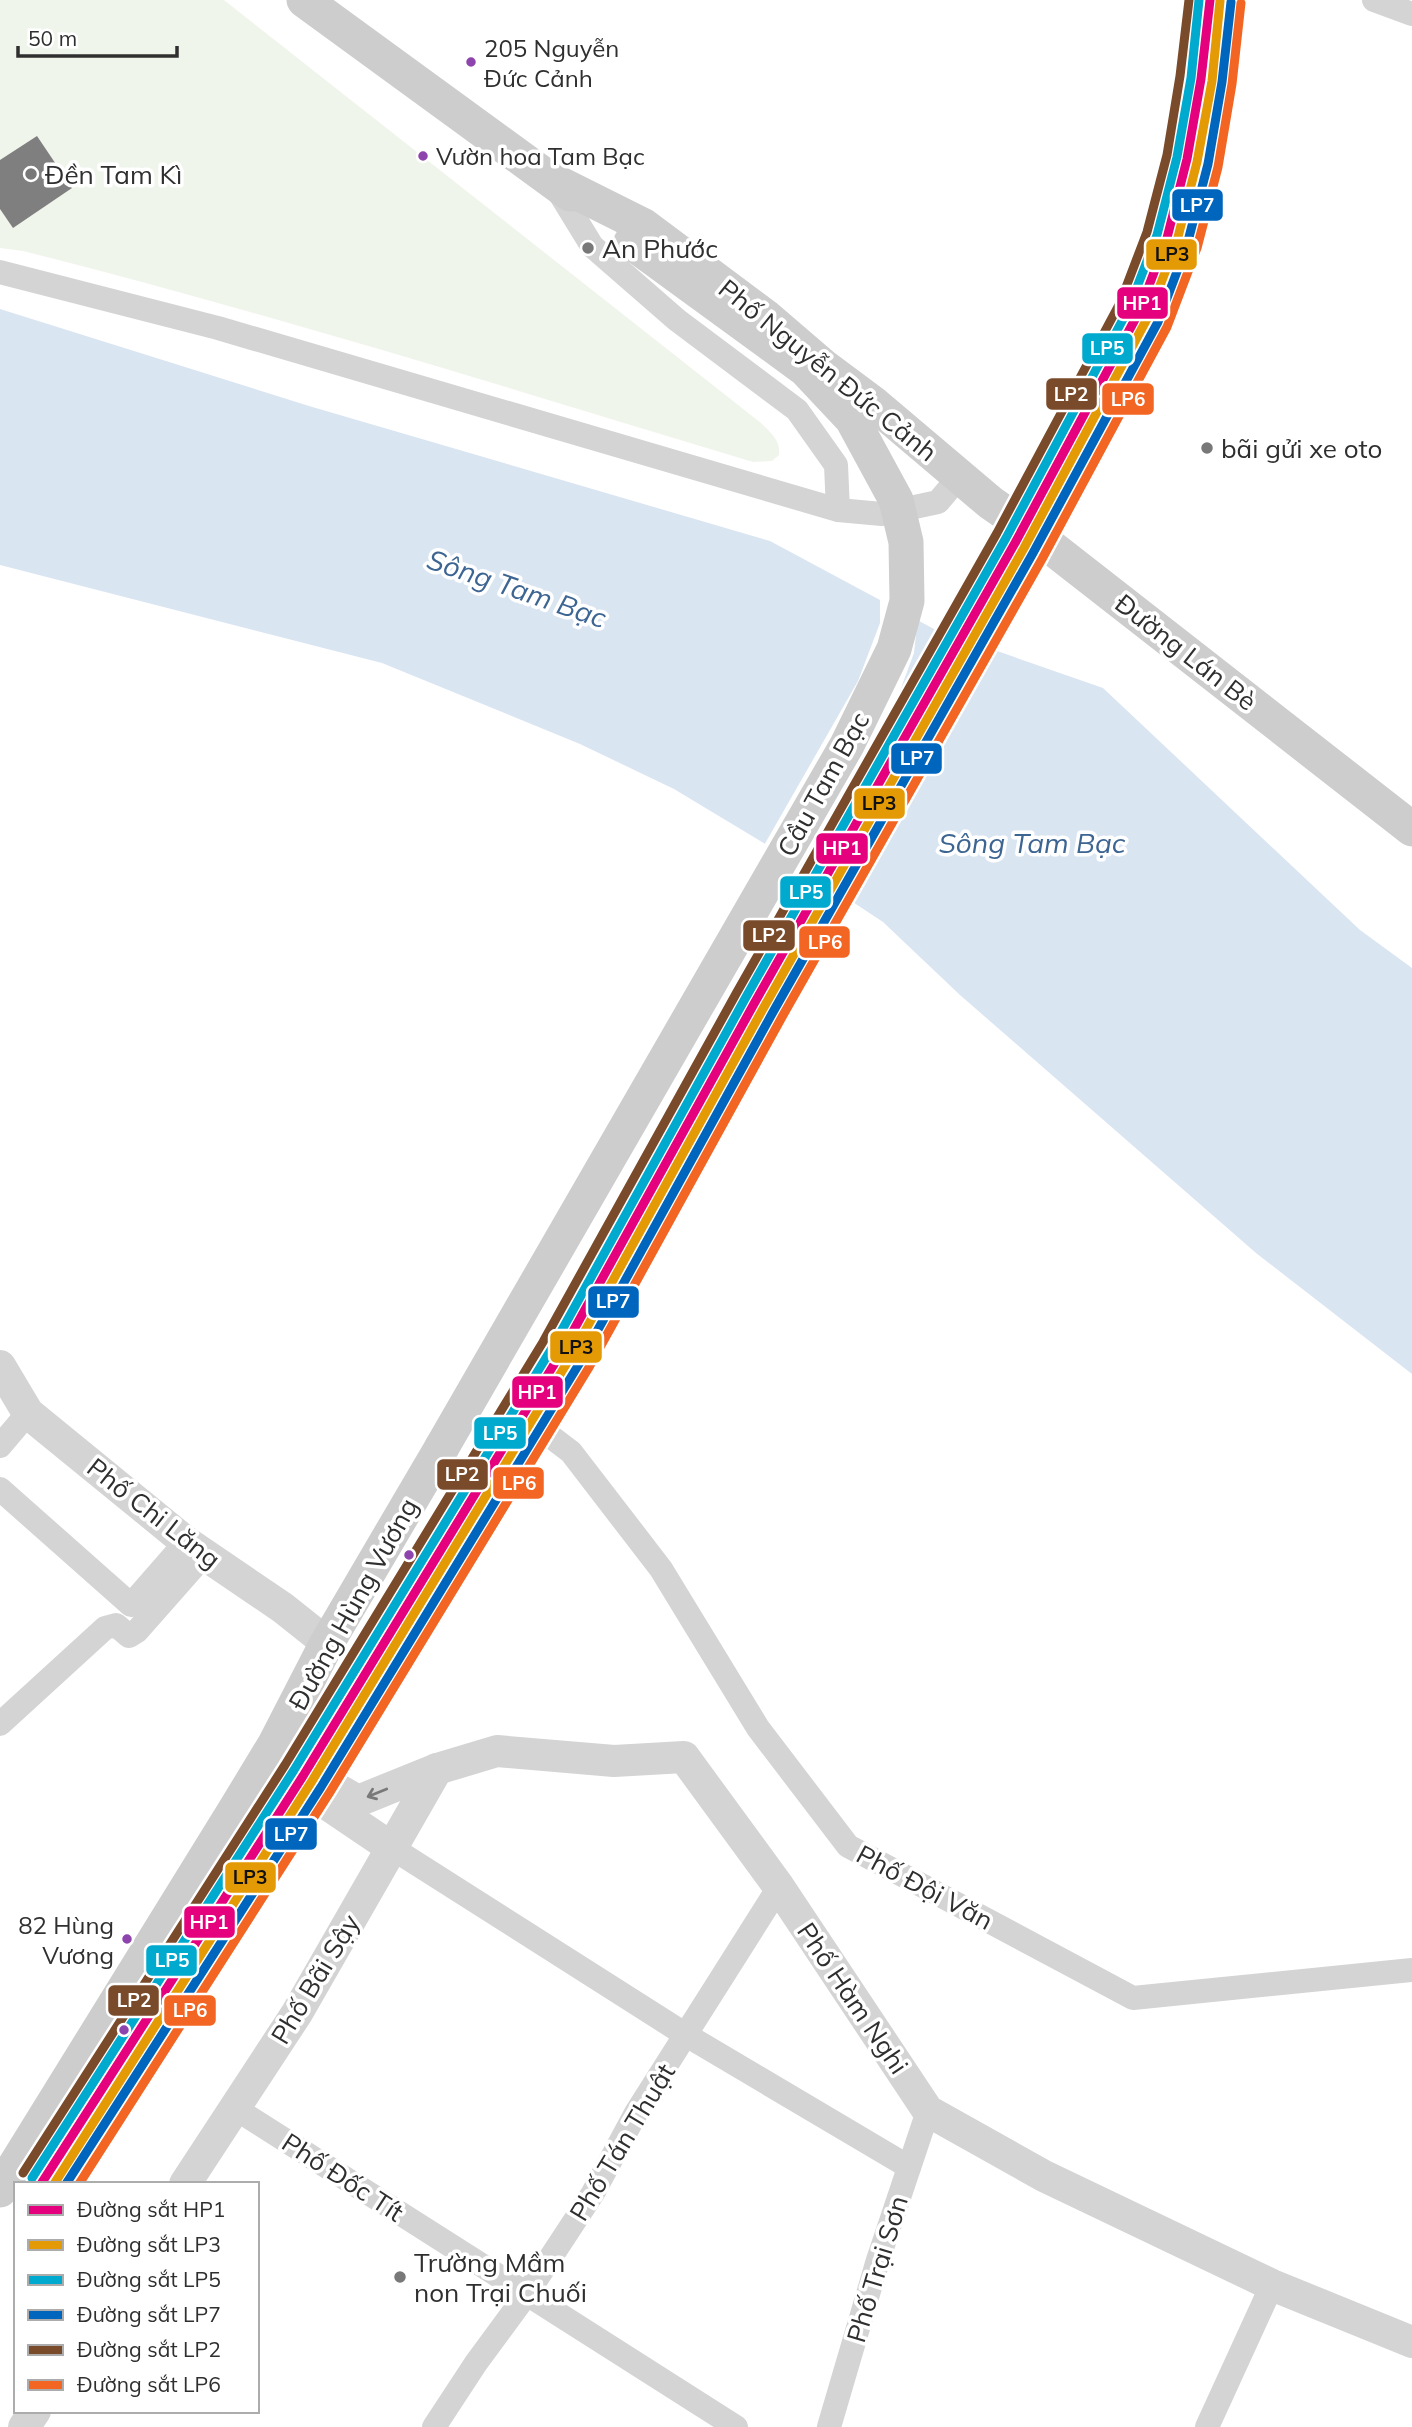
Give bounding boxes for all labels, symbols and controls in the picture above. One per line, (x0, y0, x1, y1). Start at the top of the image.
scale bar (18, 14, 177, 58)
text: 50 m (28, 25, 77, 51)
place label: 205 Nguyễn Đức Cảnh (484, 33, 619, 93)
marker: 205 Nguyễn Đức Cảnh (464, 55, 478, 69)
place label: Vườn hoa Tam Bạc (436, 141, 645, 171)
marker: Vườn hoa Tam Bạc (416, 149, 430, 163)
place label: Đền Tam Kì (45, 158, 182, 191)
marker: Đền Tam Kì (23, 166, 39, 182)
line badge: LP7 (1171, 188, 1224, 222)
text: LP7 (1180, 193, 1214, 217)
place label: An Phước (602, 232, 718, 265)
line badge: LP3 (1145, 238, 1198, 271)
marker: An Phước (580, 240, 596, 256)
text: LP3 (1155, 242, 1189, 266)
street label: Phố Nguyễn Đức Cảnh (712, 272, 944, 468)
line badge: HP1 (1116, 286, 1169, 320)
text: HP1 (1123, 291, 1161, 315)
line badge: LP5 (1081, 332, 1134, 365)
text: LP5 (1090, 336, 1124, 360)
line badge: LP2 (1045, 377, 1098, 411)
text: LP2 (1054, 382, 1088, 406)
line badge: LP6 (1101, 382, 1155, 416)
text: LP6 (1111, 387, 1145, 411)
place label: bãi gửi xe oto (1221, 432, 1382, 465)
marker: bãi gửi xe oto (1199, 440, 1215, 456)
water label: Sông Tam Bạc (423, 541, 611, 635)
street label: Đường Lán Bè (1109, 586, 1263, 718)
street label: Cầu Tam Bạc (770, 706, 876, 862)
line badge: LP7 (890, 742, 943, 775)
text: LP7 (900, 746, 934, 770)
line badge: LP3 (853, 787, 906, 820)
text: LP3 (862, 791, 896, 815)
water label: Sông Tam Bạc (938, 825, 1126, 860)
line badge: HP1 (815, 832, 869, 865)
text: HP1 (823, 836, 861, 860)
line badge: LP5 (779, 875, 832, 909)
text: LP5 (789, 880, 823, 904)
line badge: LP2 (742, 919, 796, 952)
text: LP2 (752, 923, 786, 947)
line badge: LP6 (798, 925, 851, 959)
text: LP6 (808, 930, 842, 954)
line badge: LP7 (587, 1285, 640, 1319)
text: LP7 (596, 1289, 630, 1313)
line badge: LP3 (549, 1330, 603, 1364)
text: LP3 (559, 1335, 593, 1359)
line badge: HP1 (511, 1375, 564, 1409)
text: HP1 (518, 1380, 556, 1404)
line badge: LP5 (473, 1416, 527, 1450)
text: LP5 (483, 1421, 517, 1445)
street label: Phố Chi Lăng (81, 1451, 227, 1575)
line badge: LP2 (436, 1458, 489, 1491)
text: LP2 (445, 1462, 479, 1486)
line badge: LP6 (492, 1466, 545, 1500)
text: LP6 (502, 1471, 536, 1495)
street label: Đường Hùng Vương (281, 1492, 425, 1716)
unlabelled marker (402, 1548, 416, 1562)
one-way arrow (367, 1788, 389, 1801)
line badge: LP7 (264, 1817, 318, 1851)
text: LP7 (274, 1822, 308, 1846)
street label: Phố Đội Văn (851, 1837, 999, 1937)
line badge: LP3 (224, 1861, 277, 1894)
text: LP3 (233, 1865, 267, 1889)
line badge: HP1 (183, 1905, 236, 1939)
street label: Phố Bãi Sậy (263, 1908, 367, 2050)
place label: 82 Hùng Vương (18, 1910, 114, 1970)
text: HP1 (190, 1910, 228, 1934)
street label: Phố Hàm Nghi (790, 1916, 916, 2080)
marker: 82 Hùng Vương (120, 1932, 134, 1946)
line badge: LP5 (145, 1944, 198, 1977)
text: LP5 (155, 1948, 189, 1972)
line badge: LP2 (107, 1984, 160, 2017)
text: LP2 (117, 1988, 151, 2012)
line badge: LP6 (163, 1994, 217, 2027)
text: LP6 (173, 1998, 207, 2022)
unlabelled marker (117, 2023, 131, 2037)
street label: Phố Tán Thuật (562, 2057, 682, 2227)
street label: Phố Đốc Tít (276, 2125, 410, 2229)
legend (14, 2182, 259, 2413)
street label: Phố Trại Sơn (839, 2192, 915, 2346)
text: Đường sắt HP1 (77, 2196, 225, 2222)
text: Đường sắt LP3 (77, 2231, 221, 2257)
place label: Trường Mầm non Trại Chuối (414, 2246, 587, 2309)
text: Đường sắt LP5 (77, 2266, 221, 2292)
marker: Trường Mầm non Trại Chuối (392, 2269, 408, 2285)
text: Đường sắt LP7 (77, 2301, 221, 2327)
text: Đường sắt LP2 (77, 2336, 221, 2362)
text: Đường sắt LP6 (77, 2371, 221, 2397)

